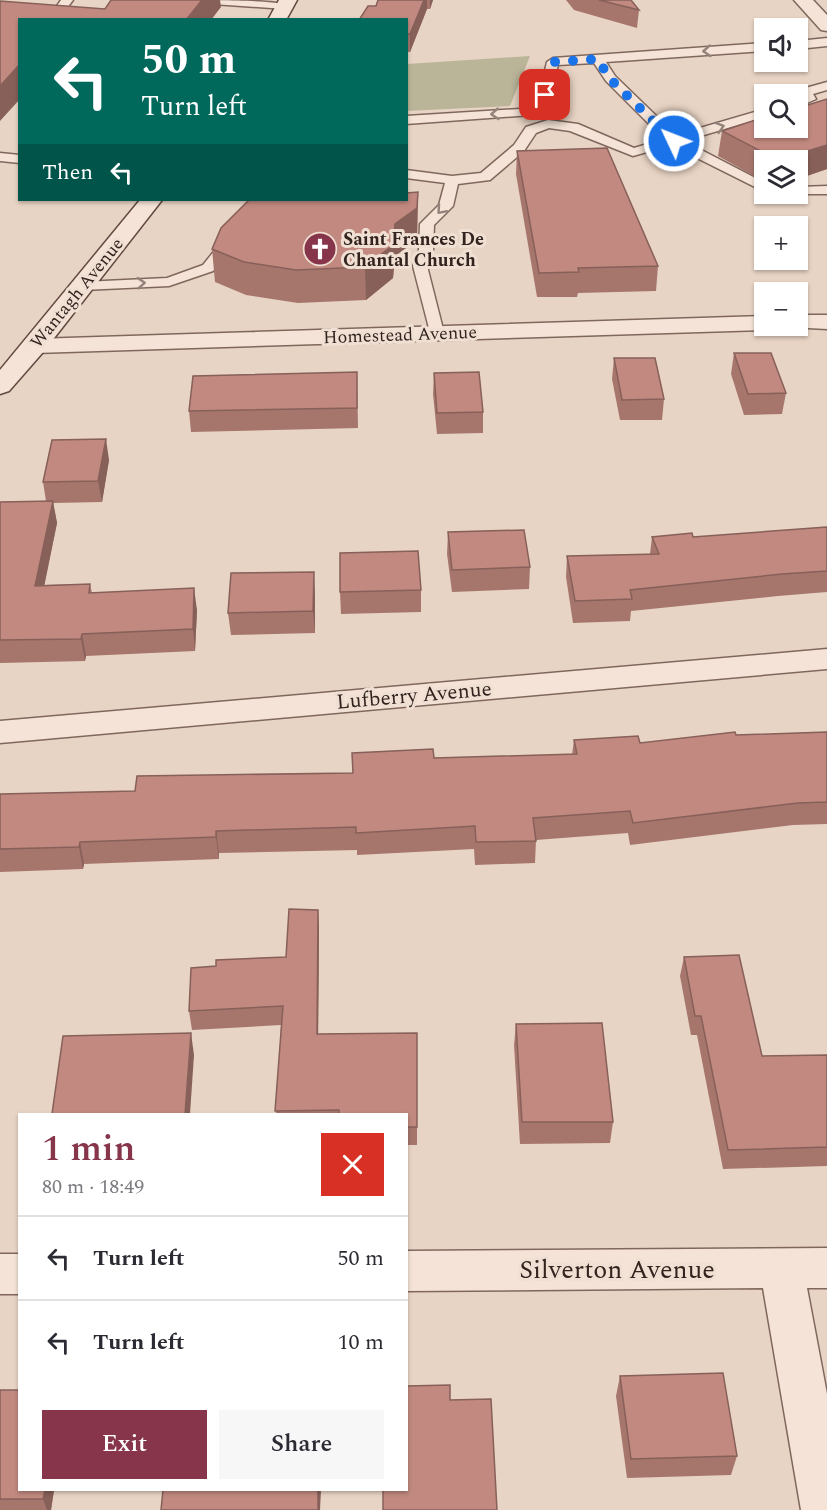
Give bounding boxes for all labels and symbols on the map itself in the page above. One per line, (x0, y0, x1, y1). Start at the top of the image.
one-way arrow (702, 44, 711, 57)
pin (519, 69, 570, 120)
one-way arrow (490, 108, 499, 121)
position arrow (642, 109, 706, 173)
one-way arrow (714, 122, 724, 134)
one-way arrow (437, 203, 448, 214)
place label: Saint Frances De Chantal Church (343, 226, 484, 274)
church icon: Saint Frances De Chantal Church (302, 231, 338, 267)
street label: Wantagh Avenue (24, 232, 130, 354)
one-way arrow (137, 277, 146, 290)
street label: Homestead Avenue (323, 319, 477, 351)
street label: Lufberry Avenue (335, 673, 493, 719)
street label: Silverton Avenue (519, 1250, 715, 1290)

